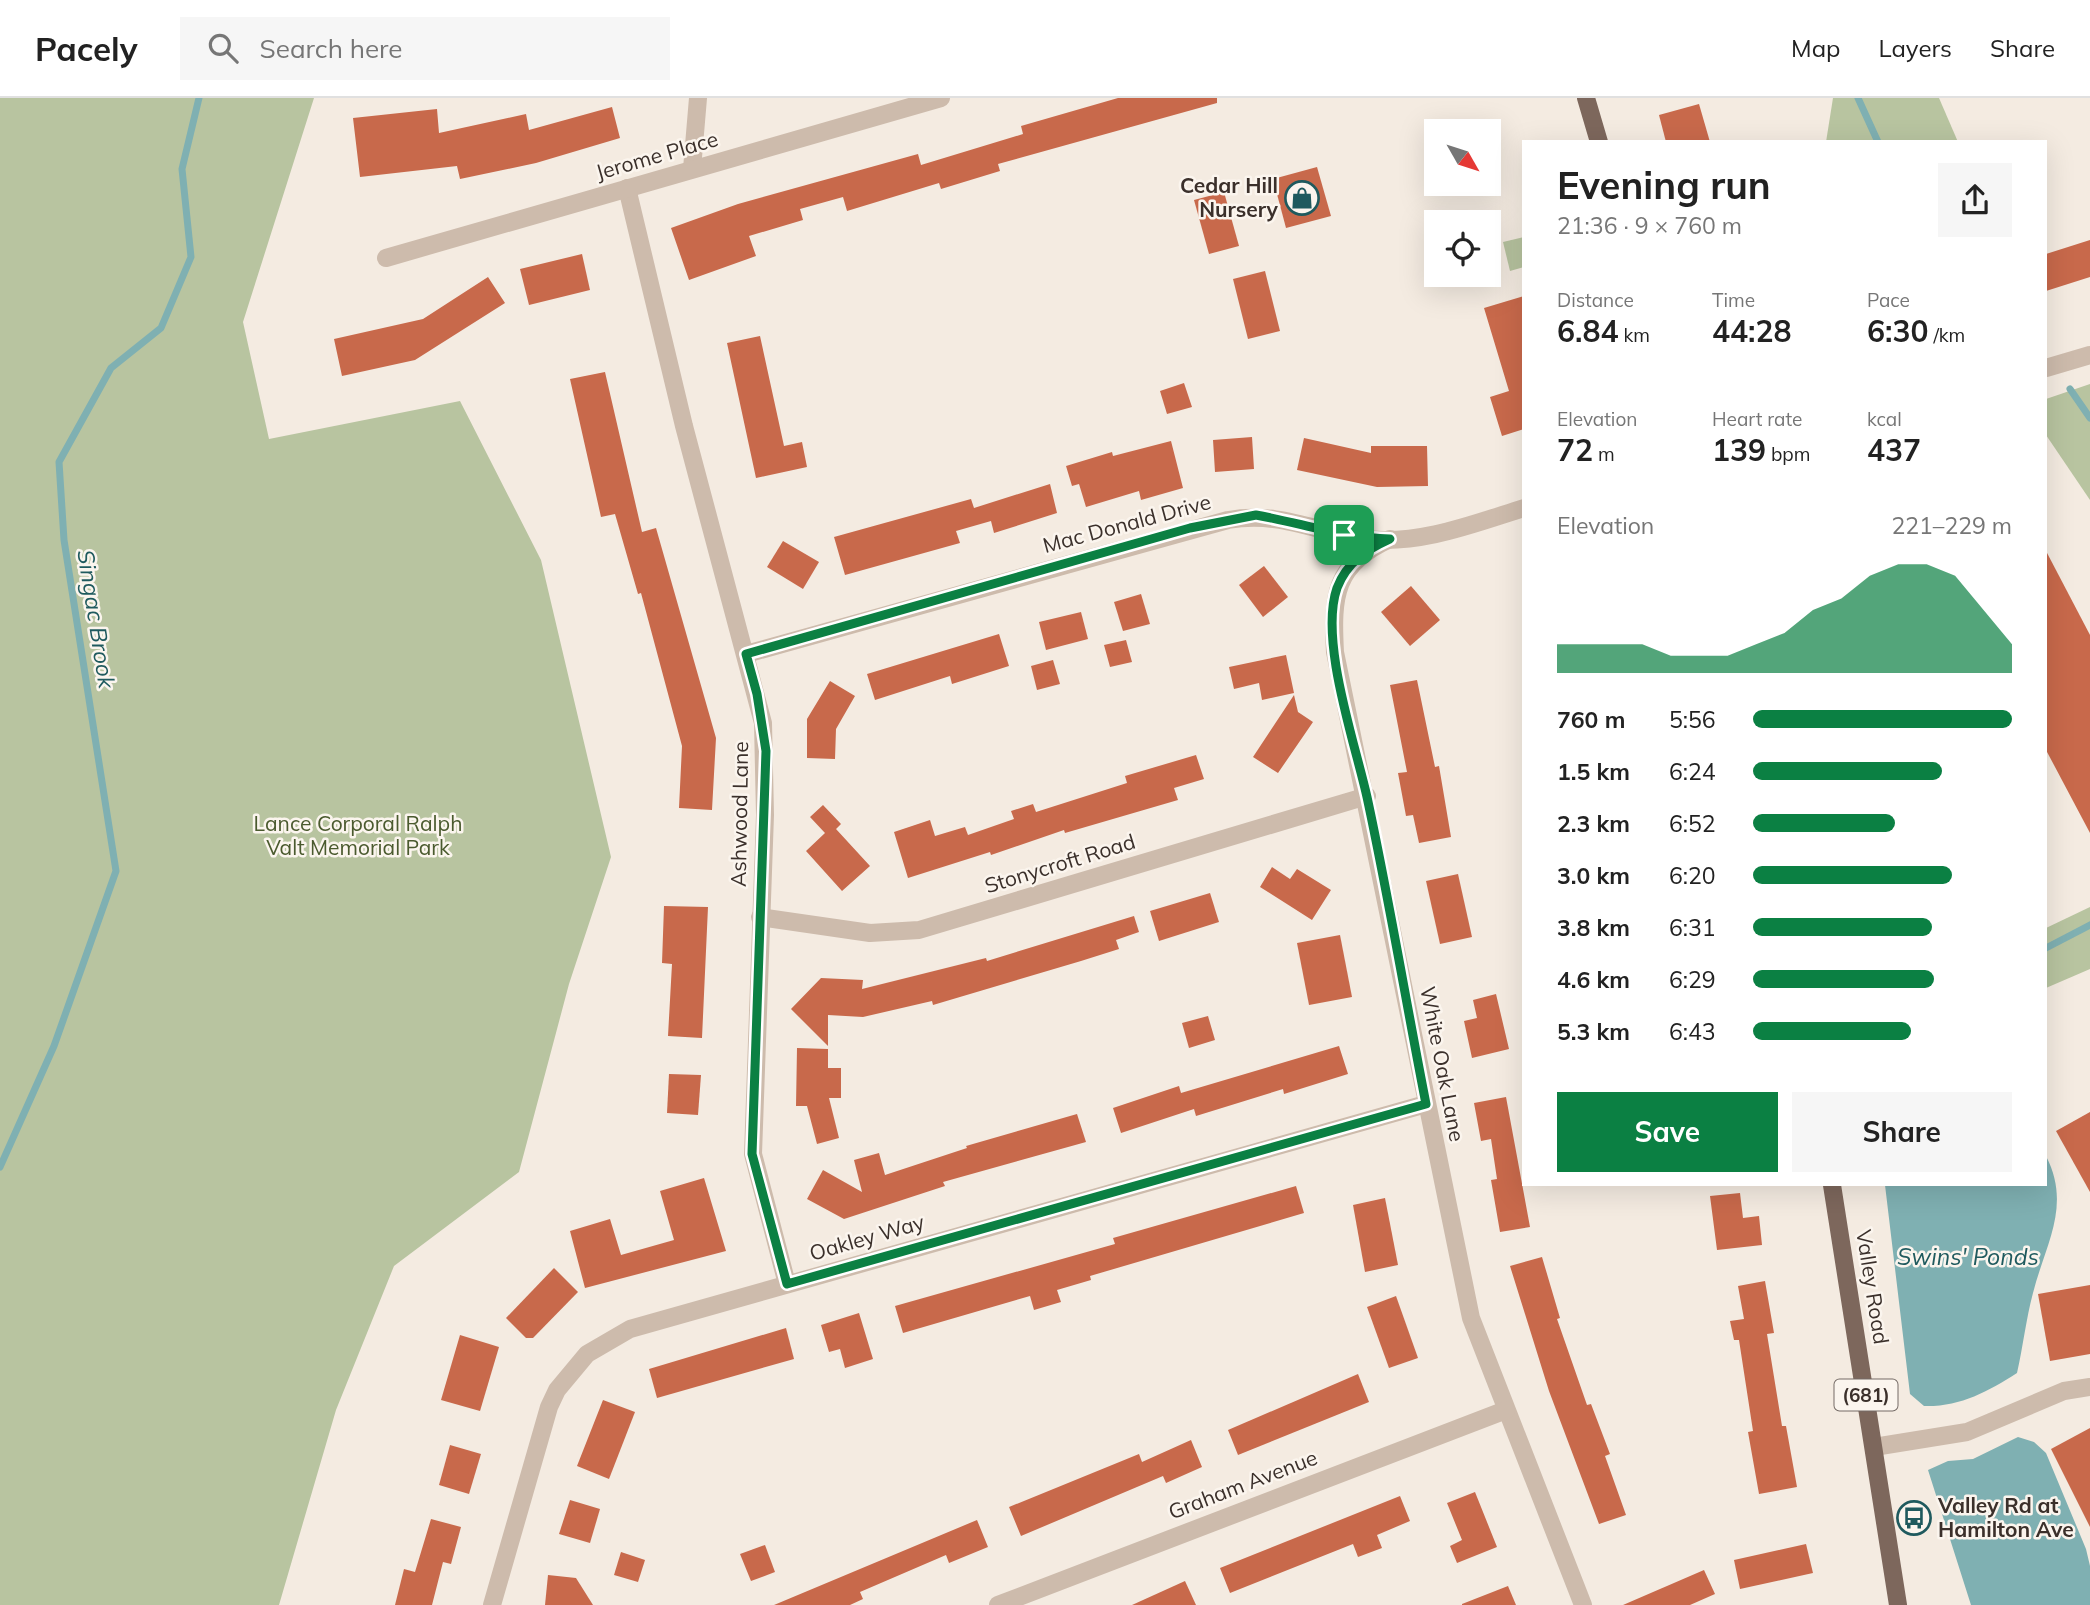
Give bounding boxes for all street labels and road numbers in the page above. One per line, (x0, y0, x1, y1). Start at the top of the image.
street label: Jerome Place (593, 125, 721, 185)
street label: Mac Donald Drive (1040, 488, 1214, 558)
street label: Ashwood Lane (725, 741, 753, 887)
street label: Stonycroft Road (981, 828, 1138, 898)
street label: White Oak Lane (1415, 984, 1471, 1144)
street label: Oakley Way (806, 1208, 927, 1266)
street label: Valley Road (1851, 1228, 1895, 1346)
road number: (681) (1834, 1380, 1898, 1410)
street label: Graham Avenue (1164, 1444, 1321, 1524)

